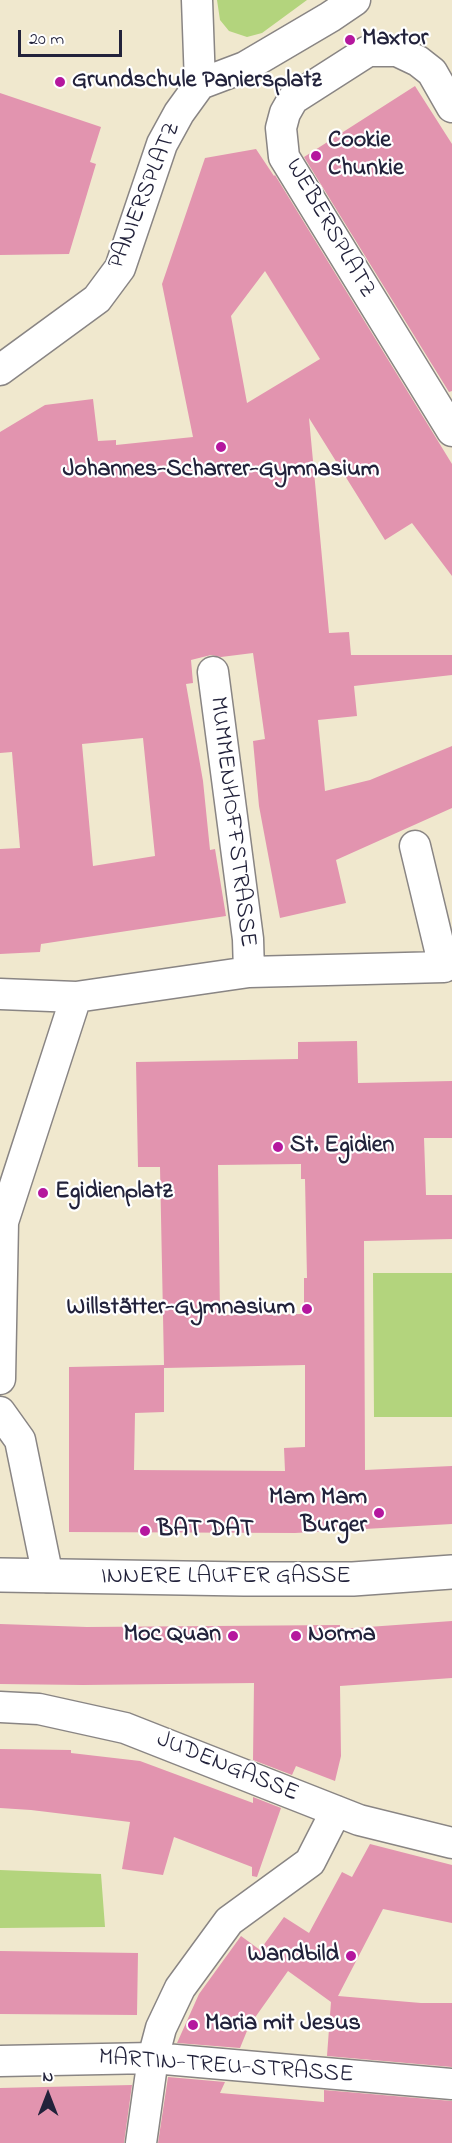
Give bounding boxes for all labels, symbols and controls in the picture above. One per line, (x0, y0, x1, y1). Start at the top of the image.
scale bar (21, 18, 124, 56)
place label: Maxtor (362, 26, 428, 54)
text: 20 m (29, 27, 64, 53)
marker: Maxtor (343, 33, 357, 47)
place label: Grundschule Paniersplatz (72, 68, 322, 96)
marker: Grundschule Paniersplatz (53, 75, 67, 89)
street label: PANIERSPLATZ (103, 118, 189, 274)
place label: Cookie Chunkie (328, 128, 404, 184)
marker: Cookie Chunkie (309, 149, 323, 163)
street label: WEBERSPLATZ (278, 154, 380, 304)
marker: Johannes-Scharrer-Gymnasium (214, 440, 228, 454)
place label: Johannes-Scharrer-Gymnasium (63, 457, 379, 485)
street label: MUMMENHOFFSTRASSE (201, 695, 261, 949)
place label: St. Egidien (290, 1133, 394, 1161)
marker: St. Egidien (271, 1140, 285, 1154)
place label: Egidienplatz (55, 1179, 173, 1207)
marker: Egidienplatz (36, 1186, 50, 1200)
place label: Willstätter-Gymnasium (66, 1295, 295, 1323)
marker: Willstätter-Gymnasium (300, 1302, 314, 1316)
place label: Mam Mam Burger (269, 1485, 367, 1541)
marker: Mam Mam Burger (372, 1506, 386, 1520)
place label: BAT DAT (157, 1517, 254, 1545)
marker: BAT DAT (138, 1524, 152, 1538)
street label: INNERE LAUFER GASSE (101, 1564, 351, 1592)
place label: Moc Quan (123, 1622, 221, 1650)
place label: Norma (308, 1622, 376, 1650)
marker: Moc Quan (226, 1629, 240, 1643)
marker: Norma (289, 1629, 303, 1643)
street label: JUDENGASSE (152, 1726, 302, 1810)
place label: Wandbild (248, 1942, 339, 1970)
marker: Wandbild (344, 1949, 358, 1963)
place label: Maria mit Jesus (205, 2011, 361, 2039)
marker: Maria mit Jesus (186, 2018, 200, 2032)
street label: MARTIN-TREU-STRASSE (98, 2045, 354, 2091)
north arrow (18, 2065, 78, 2125)
text: N (43, 2065, 53, 2089)

